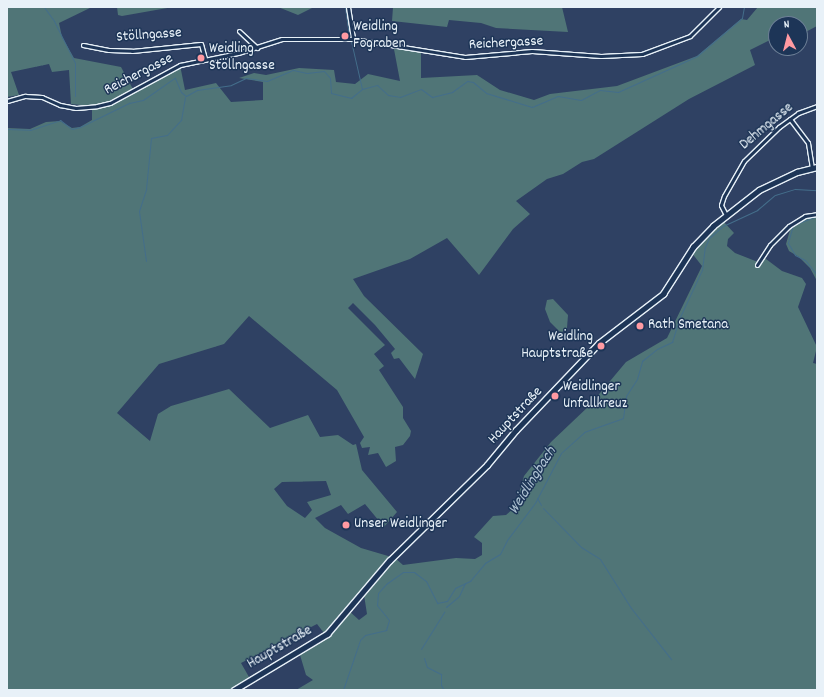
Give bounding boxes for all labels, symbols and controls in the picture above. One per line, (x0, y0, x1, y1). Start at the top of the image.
north arrow (768, 16, 808, 56)
text: N (783, 17, 790, 33)
place label: Weidling Fograben (353, 18, 406, 53)
street label: Stöllngasse (116, 25, 182, 47)
marker: Weidling Fograben (340, 31, 350, 41)
street label: Reichergasse (468, 33, 544, 55)
place label: Weidling Stöllngasse (209, 40, 275, 75)
street label: Reichergasse (102, 50, 176, 100)
marker: Weidling Stöllngasse (196, 53, 206, 63)
street label: Dehmgasse (737, 99, 797, 155)
place label: Rath Smetana (648, 317, 728, 335)
marker: Rath Smetana (635, 321, 645, 331)
place label: Weidling Hauptstraße (521, 328, 593, 363)
marker: Weidling Hauptstraße (596, 341, 606, 351)
place label: Weidlinger Unfallkreuz (563, 378, 627, 413)
street label: Hauptstraße (485, 384, 547, 448)
marker: Weidlinger Unfallkreuz (550, 391, 560, 401)
water label: Weidlingbach (505, 444, 561, 518)
place label: Unser Weidlinger (354, 516, 447, 534)
marker: Unser Weidlinger (341, 520, 351, 530)
street label: Hauptstraße (244, 622, 316, 674)

